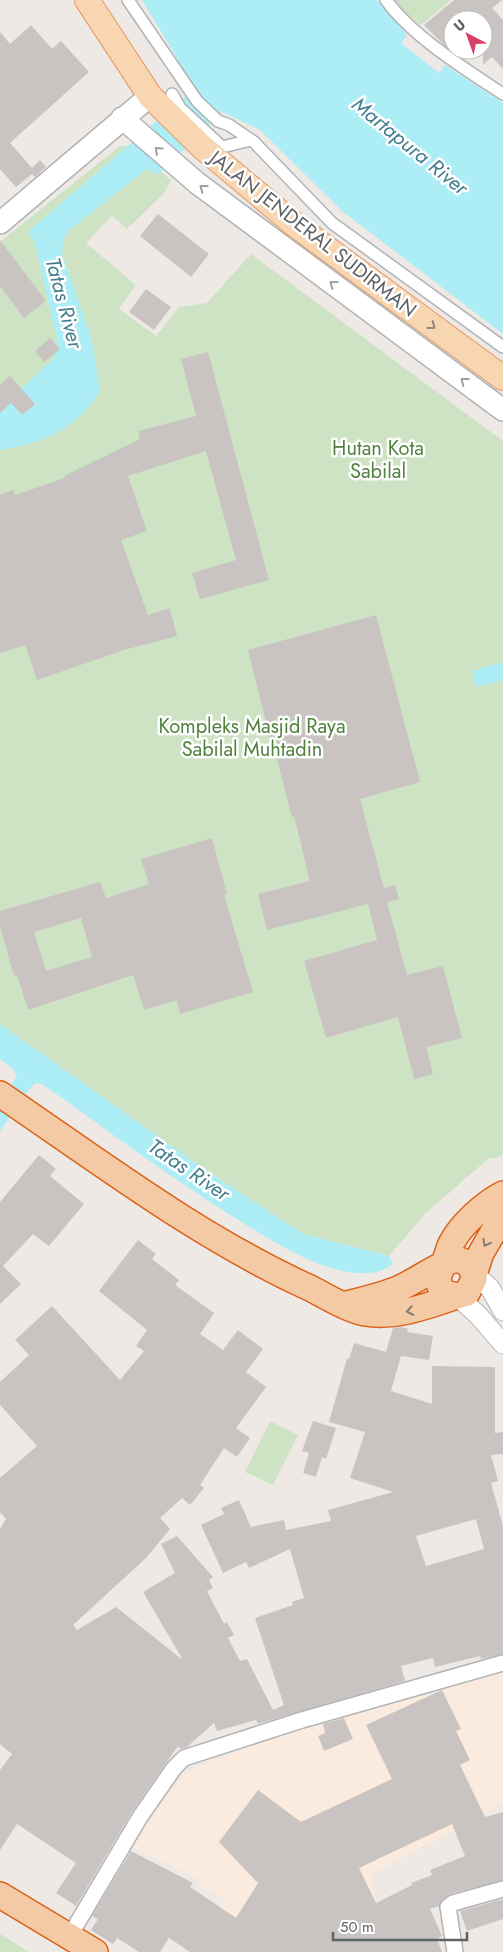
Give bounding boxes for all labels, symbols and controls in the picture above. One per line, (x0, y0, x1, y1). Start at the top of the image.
north arrow (443, 10, 493, 60)
text: U (449, 14, 470, 36)
water label: Martapura River (346, 90, 475, 203)
street label: JALAN JENDERAL SUDIRMAN (201, 142, 423, 324)
one-way arrow (155, 147, 164, 156)
one-way arrow (200, 185, 209, 193)
water label: Tatas River (37, 254, 91, 353)
one-way arrow (329, 281, 339, 290)
one-way arrow (426, 320, 436, 329)
one-way arrow (460, 378, 470, 387)
park label: Hutan Kota Sabilal (332, 434, 424, 486)
park label: Kompleks Masjid Raya Sabilal Muhtadin (159, 712, 346, 764)
water label: Tatas River (142, 1132, 237, 1209)
one-way arrow (482, 1238, 492, 1247)
one-way arrow (406, 1305, 415, 1315)
scale bar (333, 1910, 467, 1942)
text: 50 m (340, 1916, 374, 1938)

